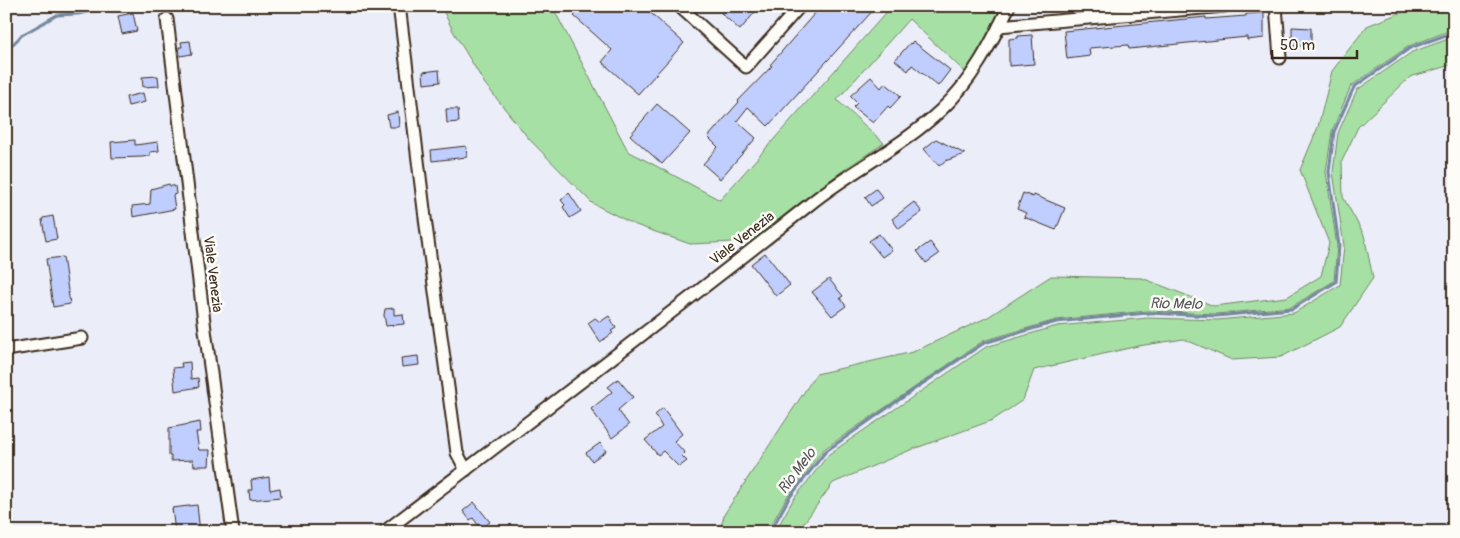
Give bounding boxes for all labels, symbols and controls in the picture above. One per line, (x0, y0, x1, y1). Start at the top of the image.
scale bar (1272, 28, 1358, 60)
text: 50 m (1280, 36, 1315, 55)
street label: Viale Venezia (707, 208, 777, 268)
street label: Viale Venezia (200, 235, 226, 313)
water label: Rio Melo (1150, 294, 1203, 314)
water label: Rio Melo (774, 444, 821, 498)

